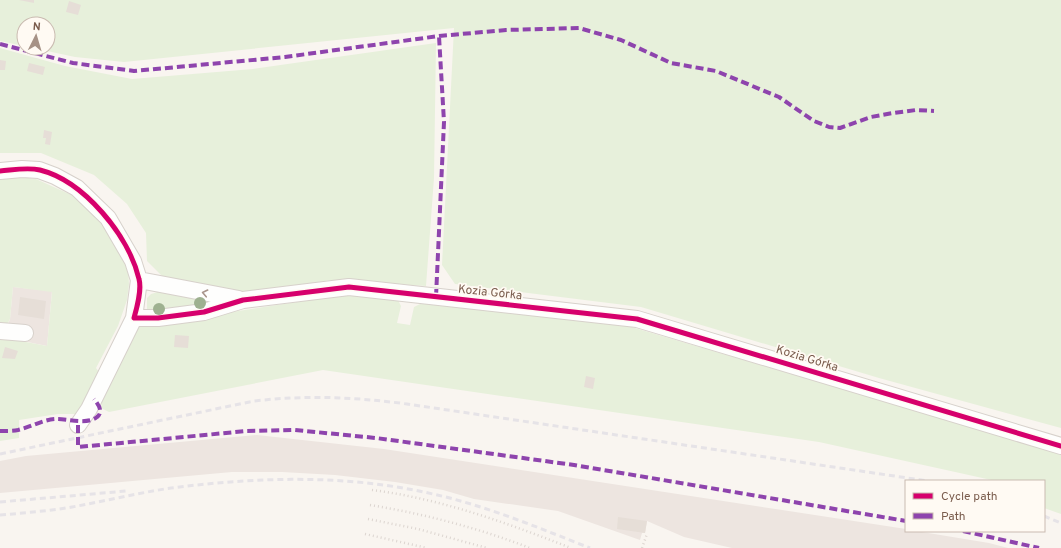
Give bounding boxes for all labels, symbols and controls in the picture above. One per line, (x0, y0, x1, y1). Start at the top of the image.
north arrow (16, 16, 56, 56)
text: N (32, 20, 41, 34)
street label: Kozia Górka (457, 282, 523, 304)
one-way arrow (201, 289, 208, 297)
street label: Kozia Górka (774, 342, 840, 376)
legend (905, 480, 1045, 532)
text: Cycle path (941, 489, 998, 505)
text: Path (941, 509, 966, 525)

